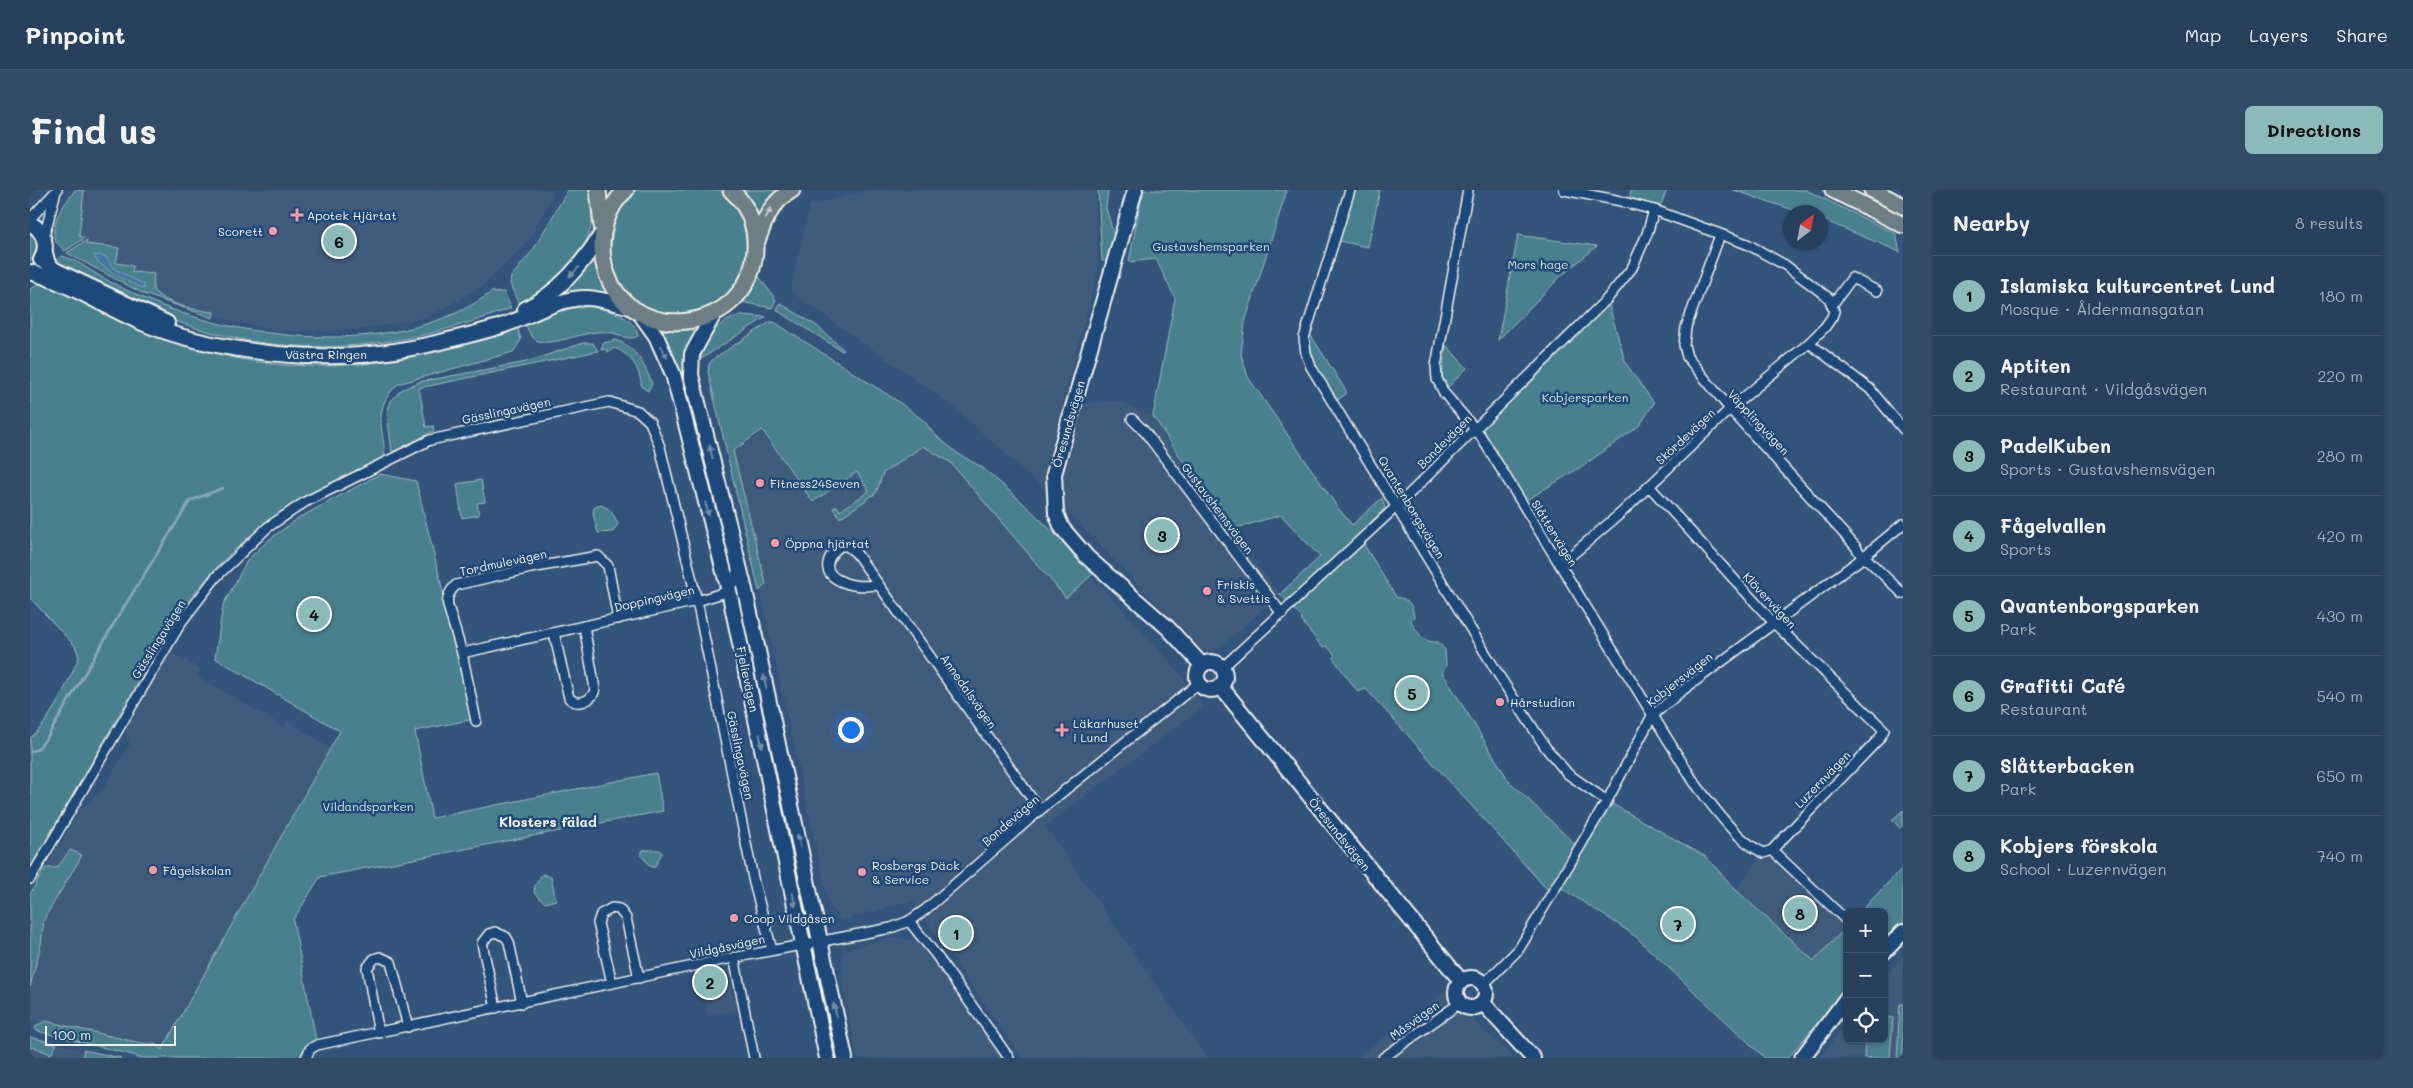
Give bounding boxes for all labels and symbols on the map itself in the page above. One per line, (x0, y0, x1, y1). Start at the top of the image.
north arrow (1783, 205, 1828, 250)
place label: Apotek Hjärtat (307, 207, 397, 223)
one-way arrow (764, 207, 772, 222)
marker: Apotek Hjärtat (291, 209, 303, 221)
pin: 6 (323, 222, 355, 260)
place label: Scorett (218, 223, 263, 239)
marker: Scorett (267, 225, 279, 237)
park label: Gustavshemsparken (1152, 238, 1270, 254)
park label: Mors hage (1507, 256, 1569, 272)
one-way arrow (569, 266, 581, 278)
one-way arrow (660, 345, 668, 359)
street label: Västra Ringen (285, 346, 367, 362)
street label: Öresundsvägen (1048, 379, 1088, 469)
street label: Väpplingvägen (1725, 386, 1793, 458)
park label: Kobjersparken (1542, 389, 1628, 405)
street label: Gässlingavägen (460, 393, 552, 427)
street label: Skördevägen (1652, 404, 1718, 468)
street label: Bondevägen (1413, 410, 1475, 472)
one-way arrow (706, 445, 714, 460)
street label: Qvantenborgsvägen (1375, 453, 1449, 561)
street label: Gustavshemsvägen (1178, 459, 1258, 557)
place label: Fitness24Seven (770, 475, 860, 491)
marker: Fitness24Seven (754, 477, 766, 489)
street label: Slåttervägen (1528, 497, 1582, 569)
one-way arrow (704, 501, 712, 516)
pin: 3 (1146, 516, 1178, 554)
place label: Öppna hjärtat (785, 535, 870, 551)
marker: Öppna hjärtat (769, 537, 781, 549)
street label: Tordmulevägen (458, 545, 548, 579)
street label: Klövervägen (1740, 568, 1800, 632)
place label: Friskis & Svettis (1217, 576, 1270, 606)
street label: Doppingvägen (612, 581, 696, 615)
marker: Friskis & Svettis (1201, 585, 1213, 597)
pin: 4 (298, 595, 330, 633)
street label: Gässlingavägen (127, 597, 189, 681)
street label: Fjelievägen (733, 645, 763, 713)
street label: Kobjersvägen (1643, 648, 1715, 710)
street label: Annedalsvägen (937, 651, 1001, 731)
pin: 5 (1396, 674, 1428, 712)
one-way arrow (761, 675, 769, 690)
place label: Hårstudion (1510, 694, 1575, 710)
marker: Hårstudion (1494, 696, 1506, 708)
street label: Gässlingavägen (724, 709, 758, 801)
place label: Läkarhuset i Lund (1073, 715, 1139, 745)
your location (838, 717, 864, 743)
marker: Läkarhuset i Lund (1055, 723, 1069, 737)
one-way arrow (758, 734, 766, 750)
street label: Luzernvägen (1791, 747, 1853, 811)
street label: Bondevägen (978, 791, 1042, 849)
street label: Öresundsvägen (1306, 794, 1374, 874)
park label: Vildandsparken (323, 798, 413, 814)
district label: Klosters fälad (499, 812, 597, 831)
one-way arrow (795, 834, 803, 849)
place label: Rosbergs Däck & Service (872, 857, 960, 887)
place label: Fågelskolan (163, 862, 231, 878)
marker: Fågelskolan (147, 864, 159, 876)
marker: Rosbergs Däck & Service (856, 866, 868, 878)
one-way arrow (791, 893, 799, 909)
pin: 8 (1784, 894, 1816, 932)
pin: 7 (1662, 905, 1694, 943)
place label: Coop Vildgåsen (744, 910, 834, 926)
marker: Coop Vildgåsen (728, 912, 740, 924)
pin: 1 (940, 914, 972, 952)
street label: Vildgåsvägen (688, 930, 766, 962)
pin: 2 (694, 963, 726, 1001)
street label: Måsvägen (1386, 997, 1442, 1043)
one-way arrow (831, 1003, 839, 1018)
scale bar (45, 1023, 176, 1046)

